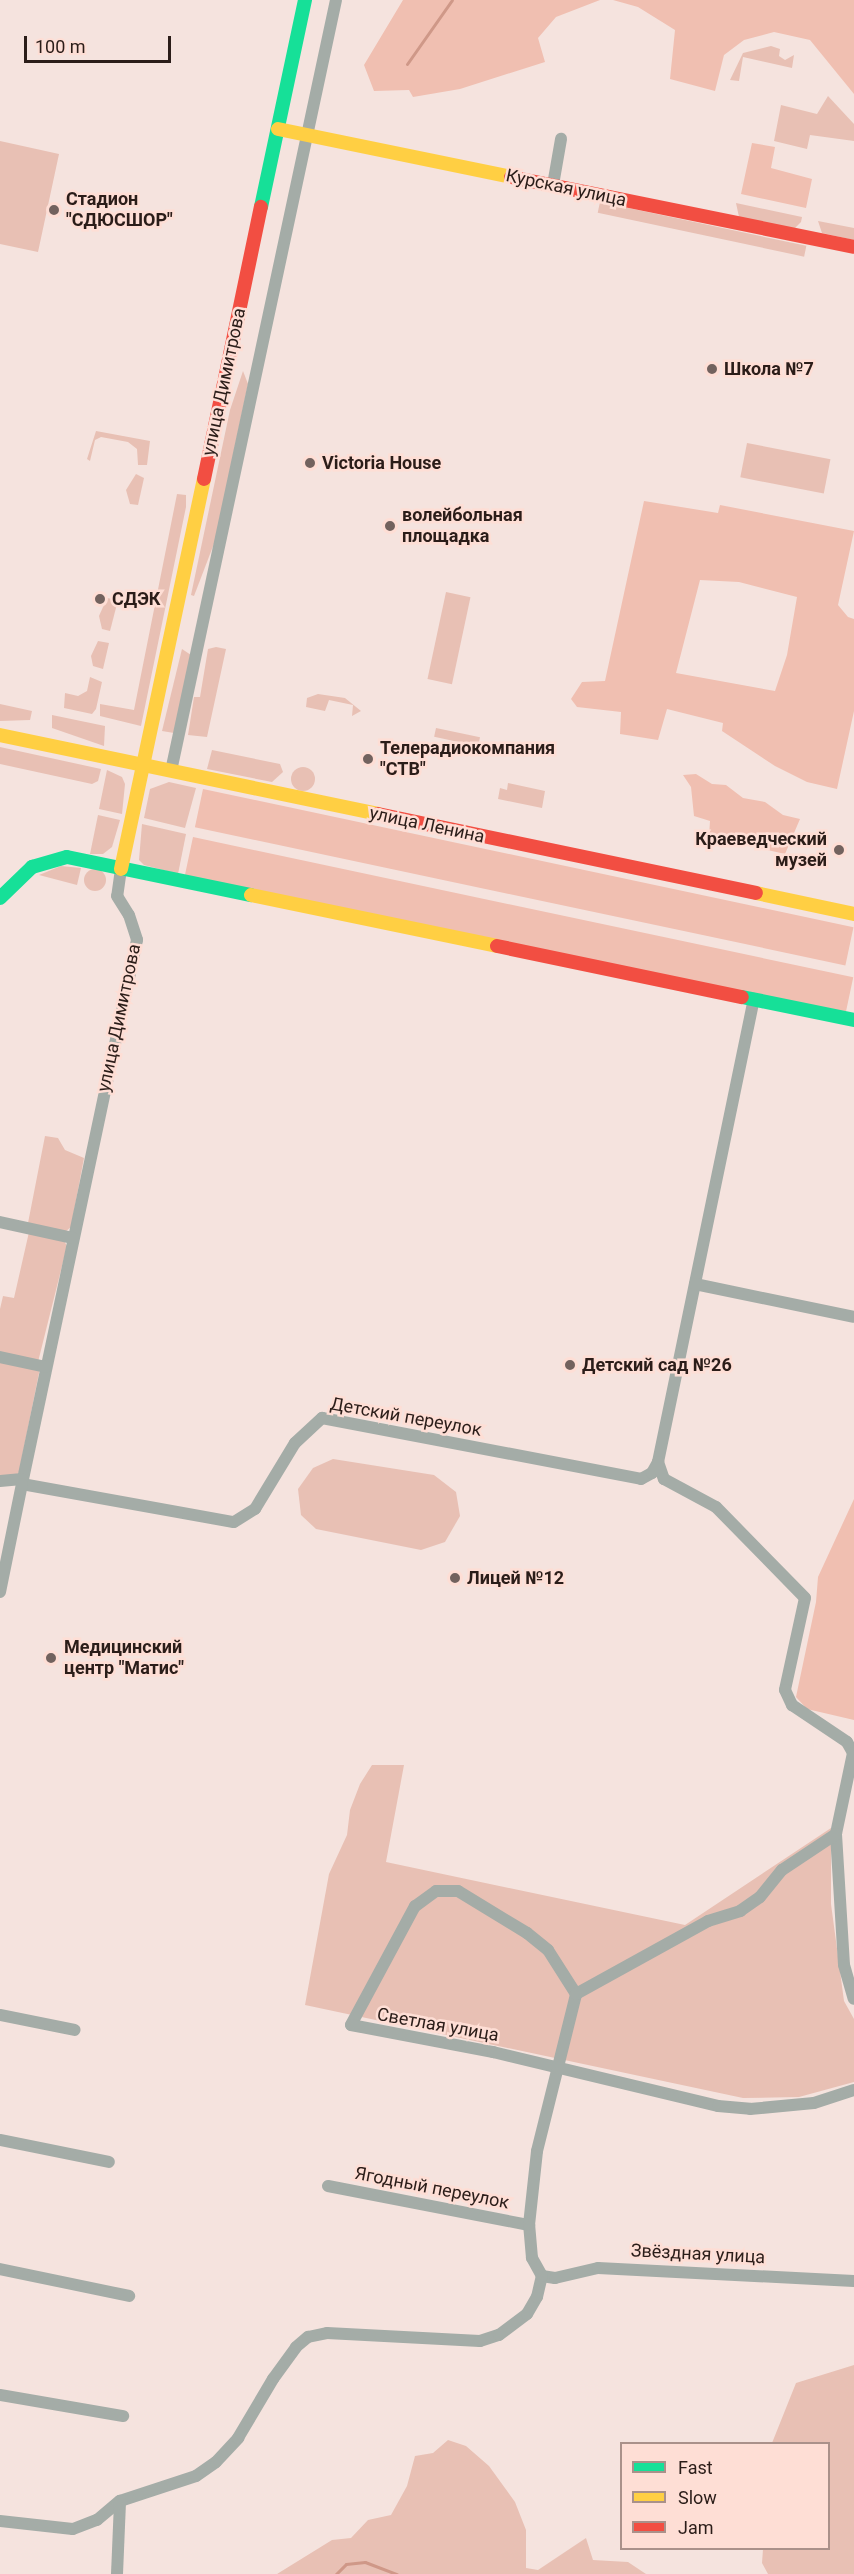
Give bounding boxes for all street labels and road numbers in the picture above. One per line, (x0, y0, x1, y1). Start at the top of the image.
street label: Курская улица (504, 165, 628, 211)
street label: улица Димитрова (198, 306, 250, 458)
street label: улица Ленина (367, 802, 487, 848)
street label: улица Димитрова (93, 942, 145, 1094)
street label: Детский переулок (329, 1393, 483, 1441)
street label: Светлая улица (375, 2004, 501, 2046)
street label: Ягодный переулок (353, 2162, 511, 2214)
street label: Звёздная улица (630, 2240, 766, 2268)

